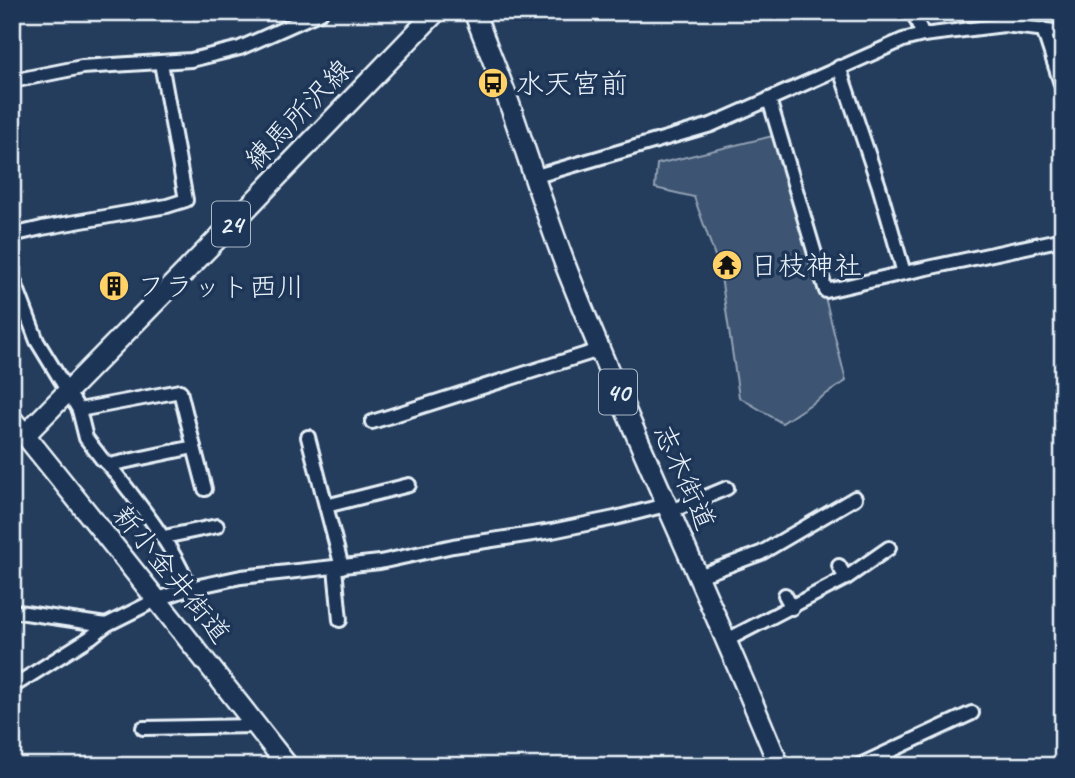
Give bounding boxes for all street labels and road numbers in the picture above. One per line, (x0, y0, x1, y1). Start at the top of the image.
street label: 練馬所沢線 (237, 51, 359, 177)
road number: 24 (212, 202, 250, 246)
road number: 40 (599, 370, 637, 414)
street label: 志木街道 (646, 419, 724, 535)
street label: 新小金井街道 (106, 498, 238, 650)

